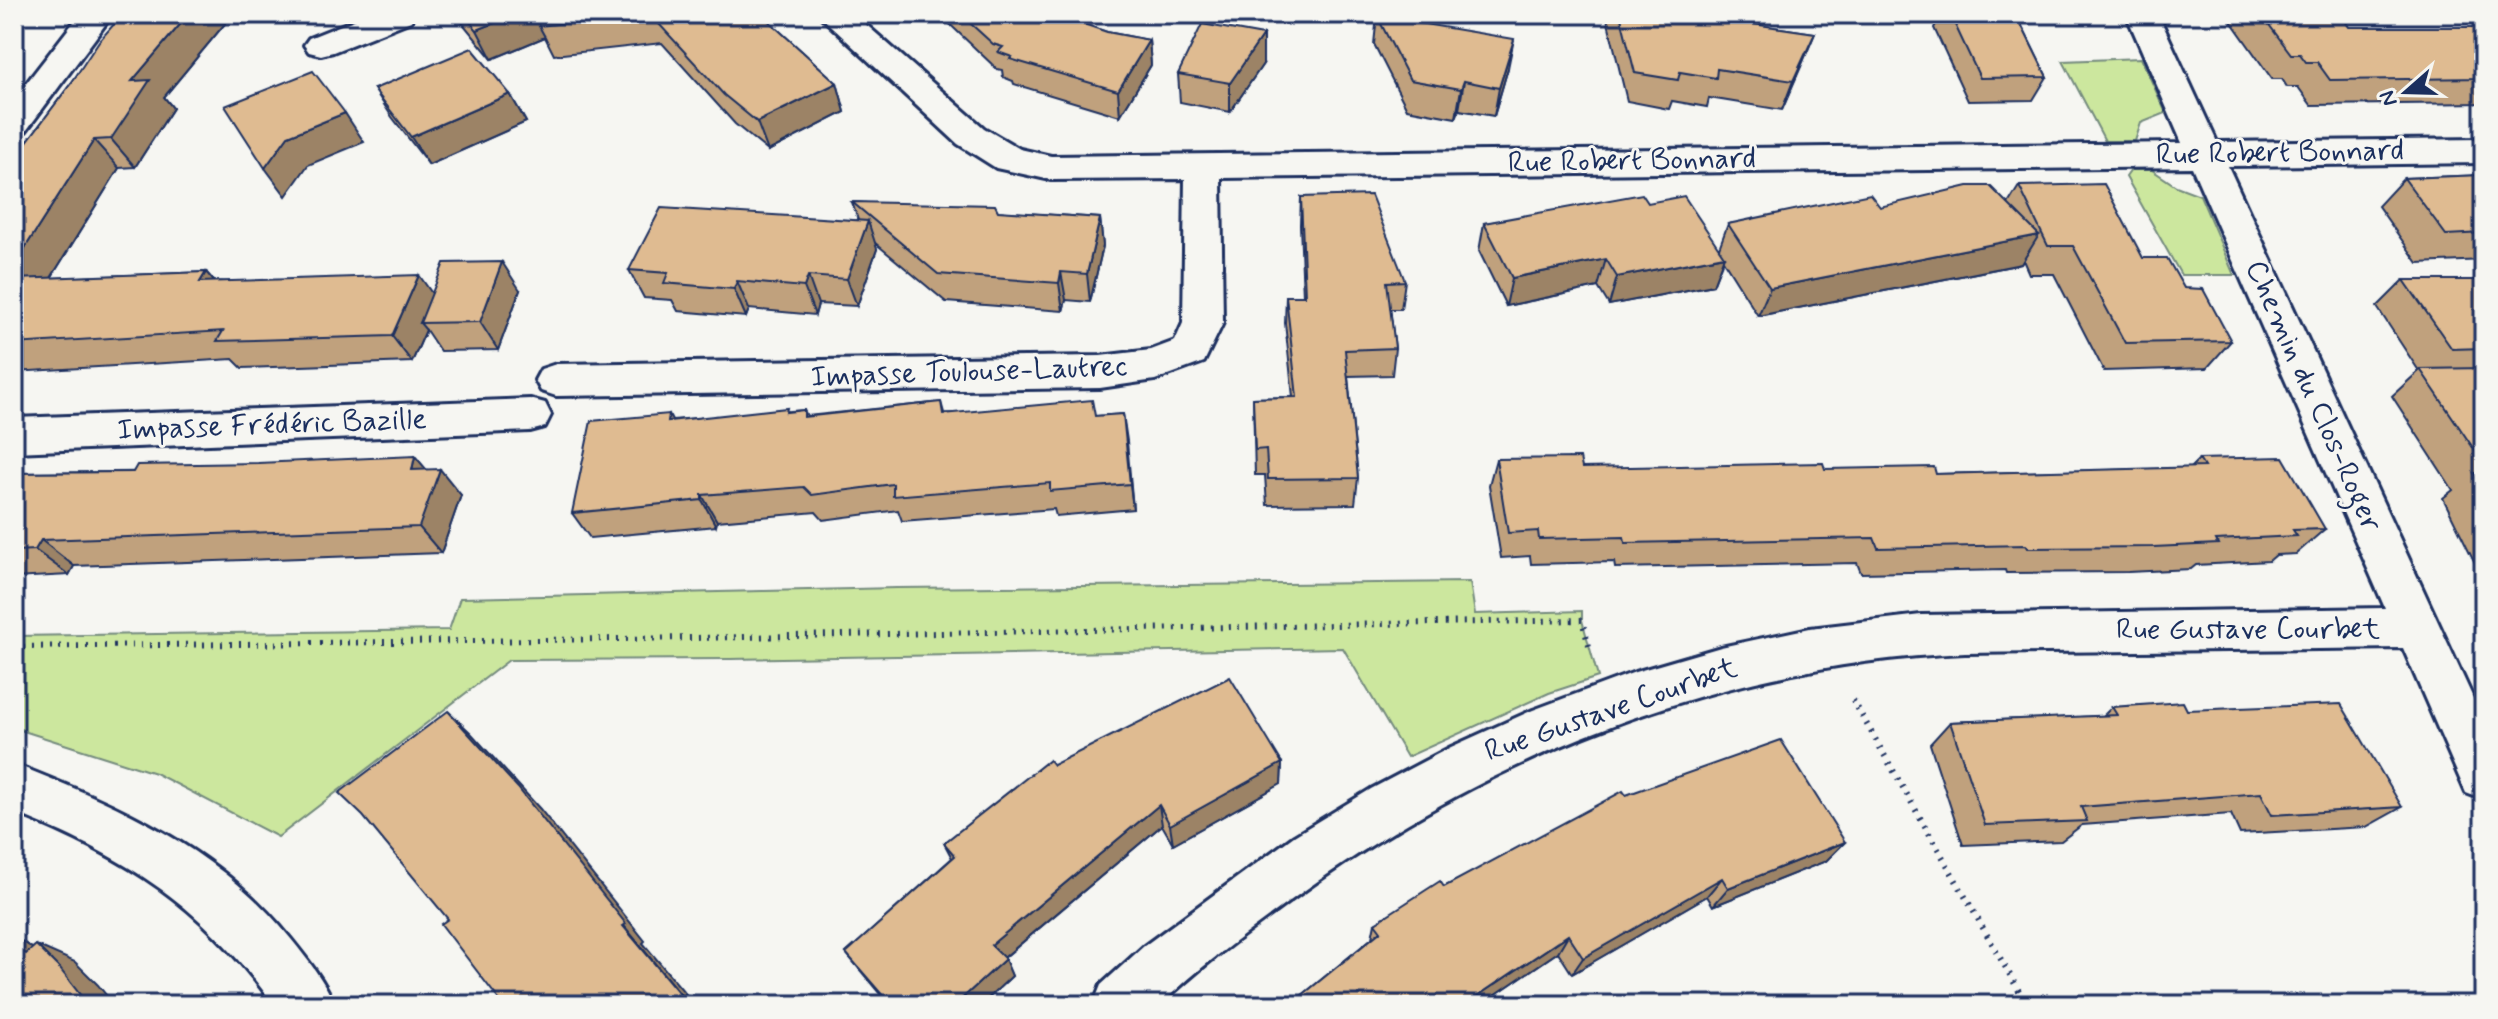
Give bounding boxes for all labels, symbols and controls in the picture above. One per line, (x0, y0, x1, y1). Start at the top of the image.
north arrow (2366, 52, 2446, 132)
text: N (2373, 86, 2405, 110)
street label: Rue Robert Bonnard (2156, 131, 2404, 175)
street label: Rue Robert Bonnard (1508, 139, 1756, 183)
street label: Chemin du Clos-Roger (2233, 254, 2391, 540)
street label: Impasse Toulouse-Lautrec (810, 347, 1128, 397)
street label: Impasse Frédéric Bazille (117, 400, 427, 450)
street label: Rue Gustave Courbet (2116, 610, 2380, 649)
street label: Rue Gustave Courbet (1480, 648, 1743, 771)

